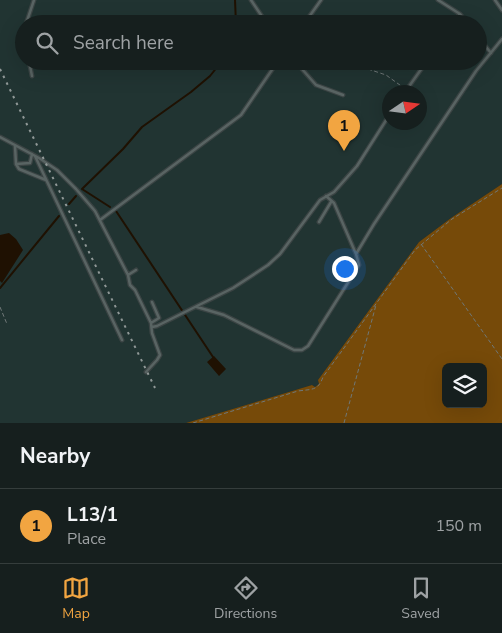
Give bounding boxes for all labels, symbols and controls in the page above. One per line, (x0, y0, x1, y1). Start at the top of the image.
search box (15, 15, 487, 70)
icon: search (33, 29, 61, 57)
text: Search here (73, 30, 174, 56)
north arrow (382, 85, 427, 130)
pin: 1 (328, 110, 360, 151)
your location (332, 256, 358, 282)
map controls (442, 363, 487, 408)
button: layers (442, 363, 487, 408)
text: Nearby (20, 442, 90, 470)
text: L13/1 (67, 502, 118, 528)
text: 1 (31, 515, 41, 537)
text: 150 m (435, 515, 482, 537)
text: Place (67, 528, 106, 550)
tab: Map (62, 574, 90, 623)
tab: Directions (214, 574, 277, 623)
tab: Saved (401, 574, 440, 623)

